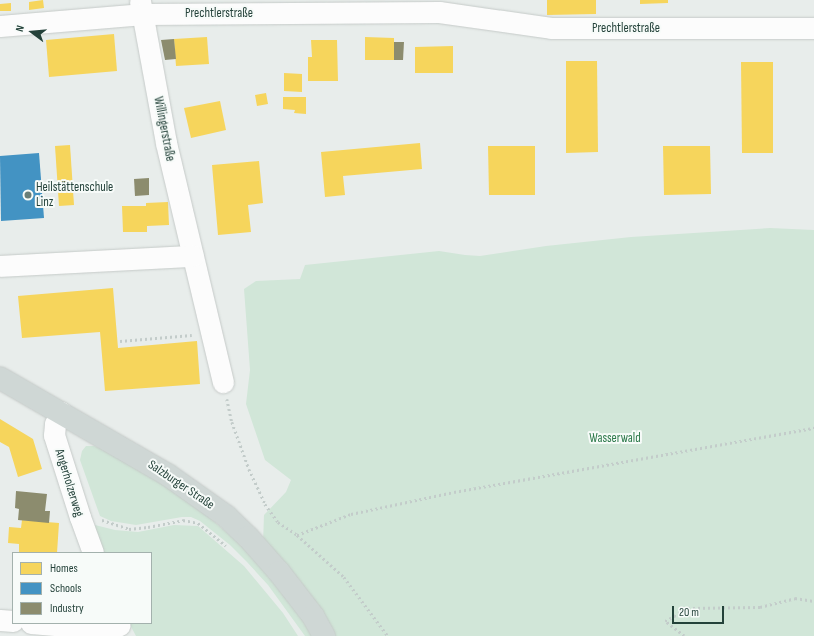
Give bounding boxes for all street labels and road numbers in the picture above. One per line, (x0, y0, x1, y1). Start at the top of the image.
street label: Prechtlerstraße (185, 5, 253, 21)
street label: Prechtlerstraße (592, 20, 660, 36)
street label: Willingerstraße (150, 95, 178, 163)
street label: Angerholzerweg (51, 447, 87, 519)
street label: Salzburger Straße (145, 457, 217, 513)

